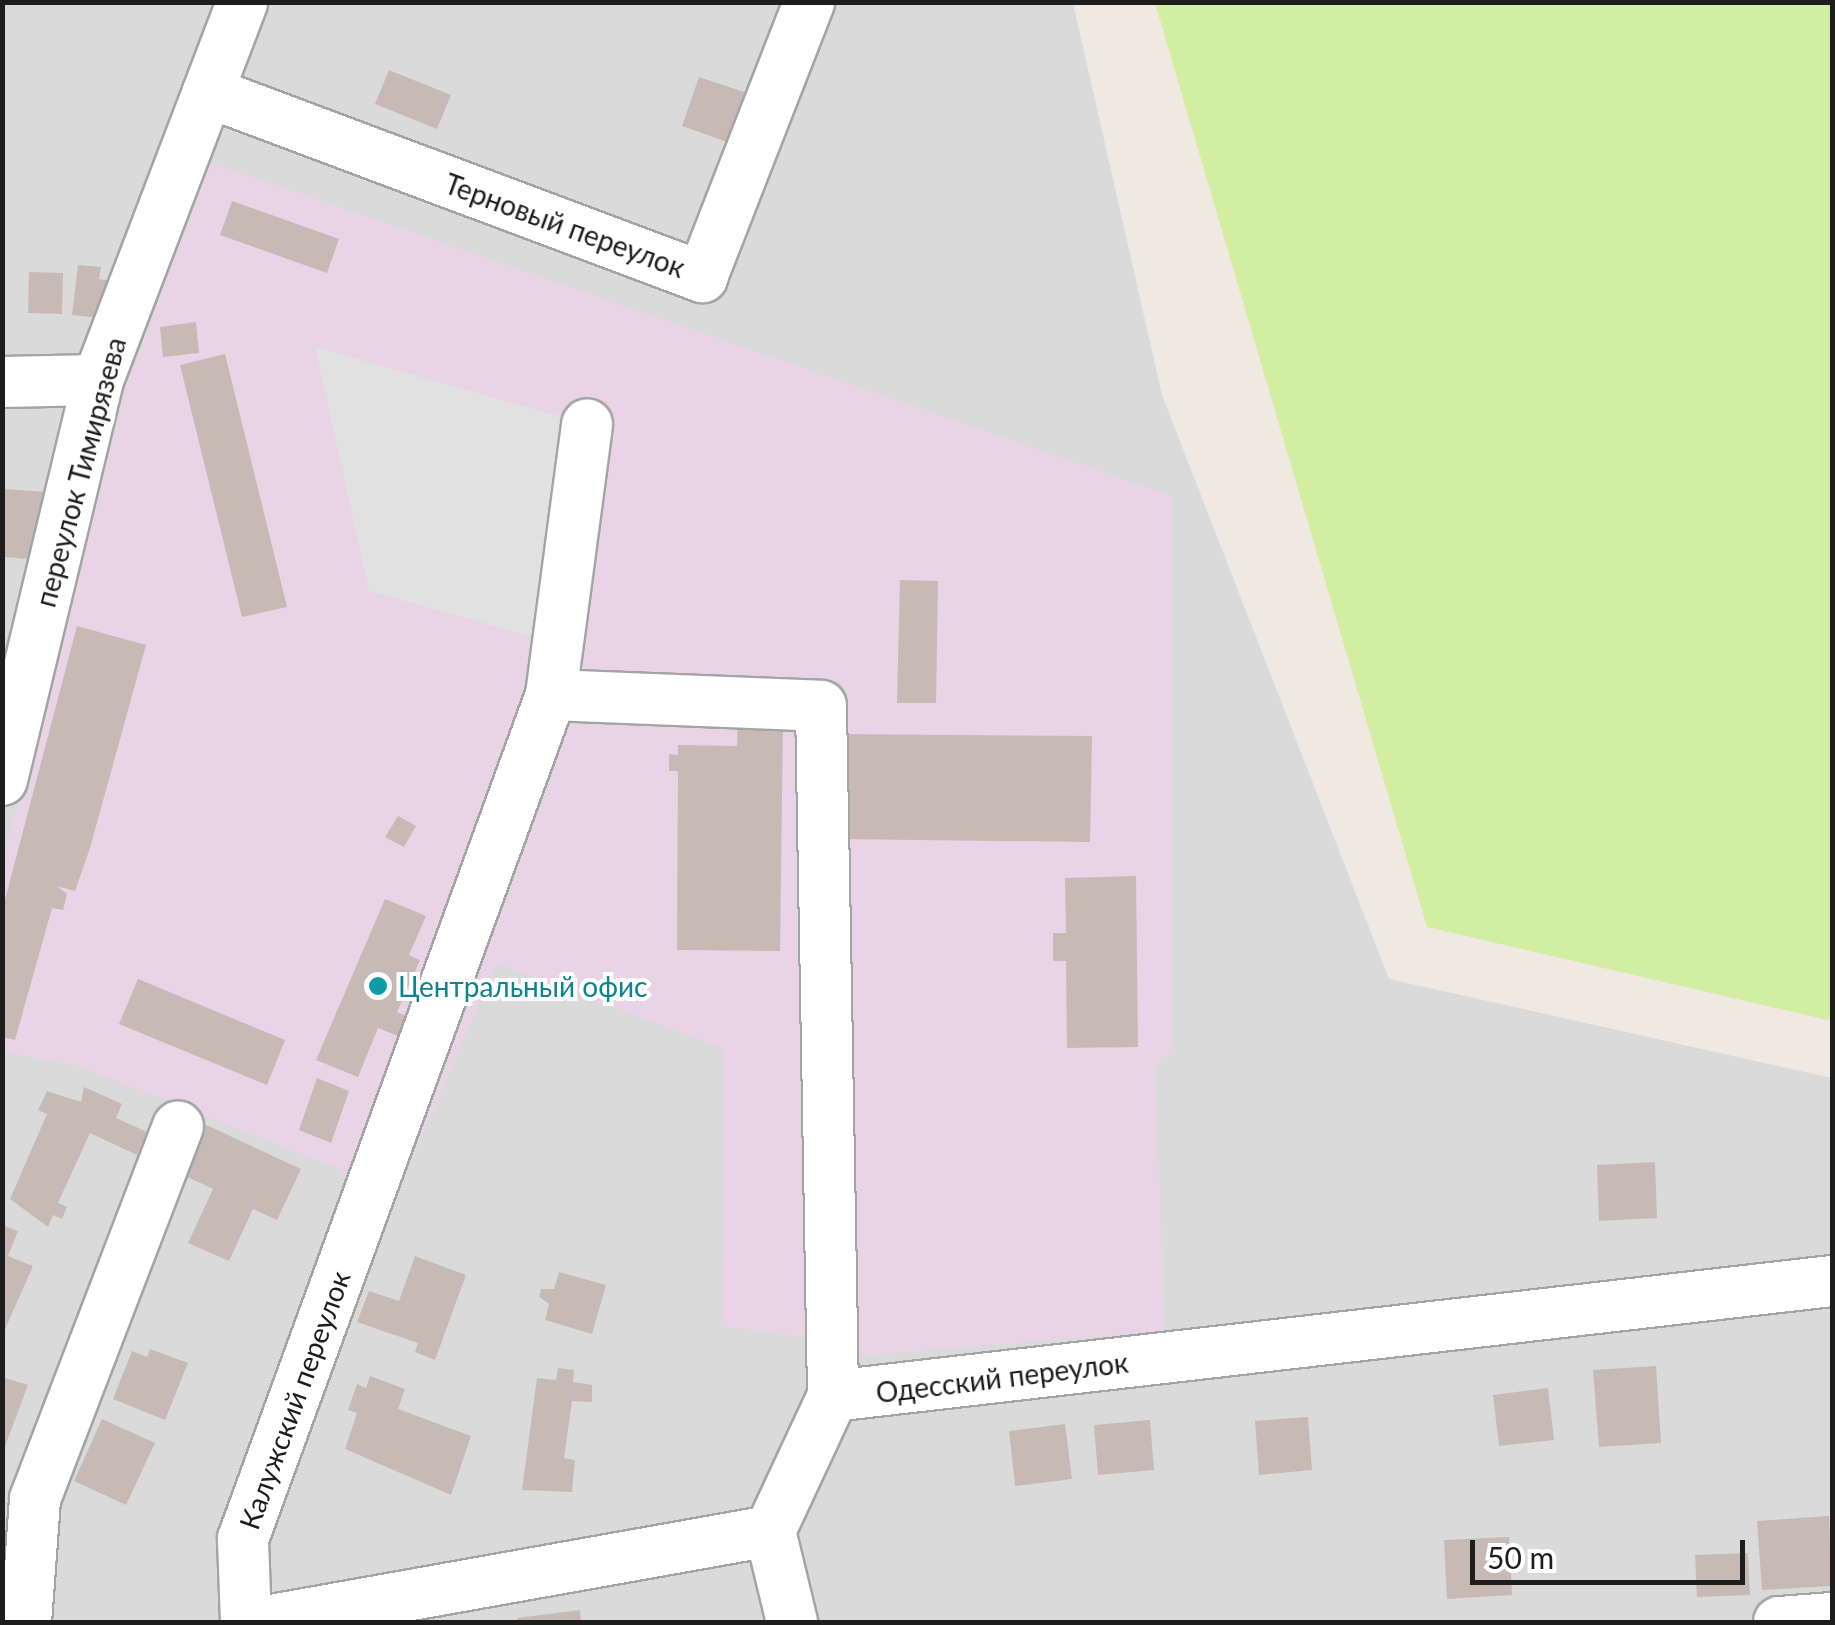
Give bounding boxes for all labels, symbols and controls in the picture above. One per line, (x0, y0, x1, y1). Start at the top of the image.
street label: Терновый переулок (440, 166, 690, 284)
street label: переулок Тимирязева (28, 334, 132, 610)
place label: Центральный офис (398, 969, 647, 1003)
marker: Центральный офис (367, 975, 389, 997)
street label: Калужский переулок (232, 1266, 356, 1534)
street label: Одесский переулок (874, 1345, 1130, 1409)
scale bar (1475, 1520, 1750, 1582)
text: 50 m (1487, 1539, 1554, 1575)

